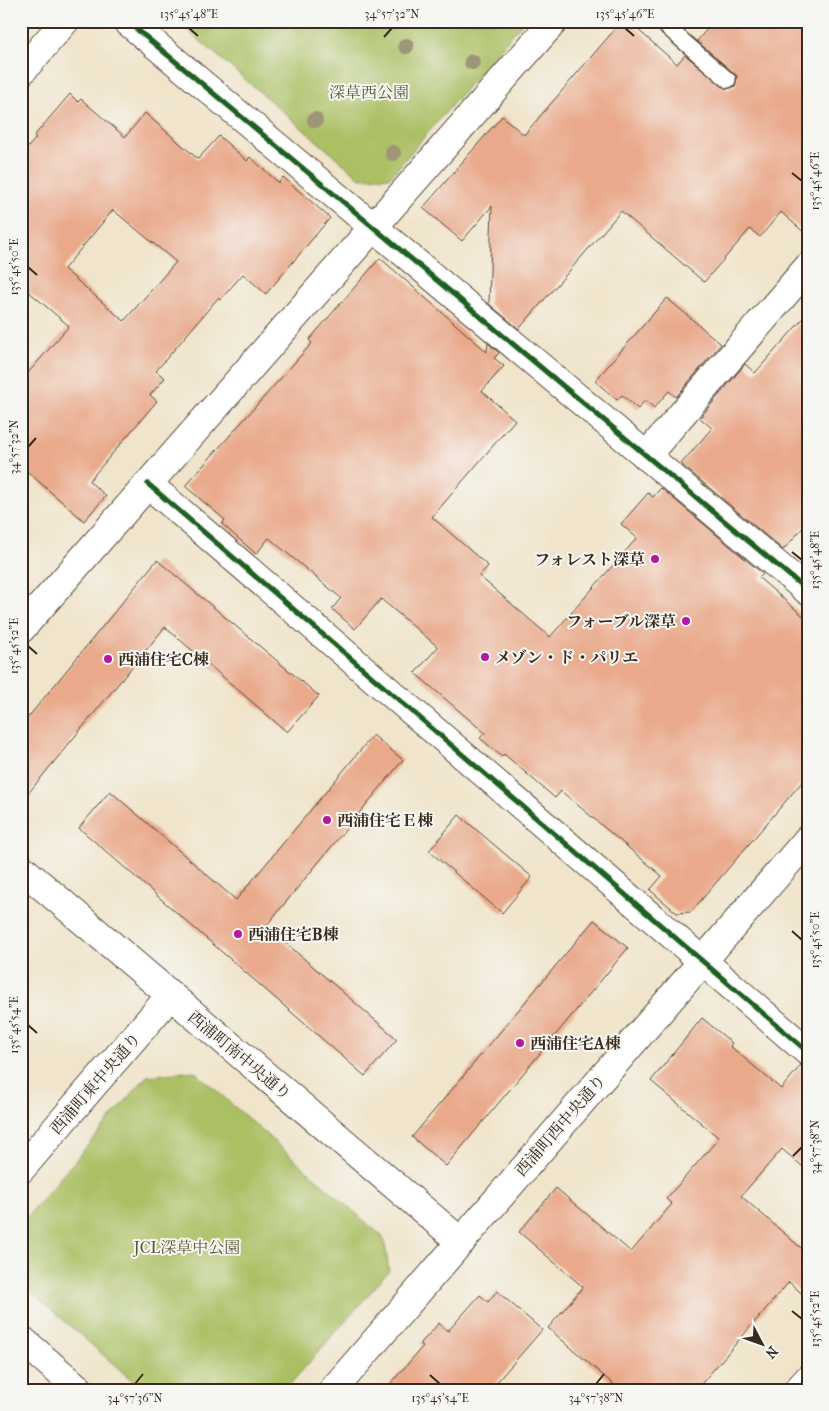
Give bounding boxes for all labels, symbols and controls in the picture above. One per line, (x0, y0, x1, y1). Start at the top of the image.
text: 135°45'48"E (160, 7, 218, 21)
text: 34°57'32"N (365, 7, 419, 21)
text: 135°45'46"E (596, 7, 654, 21)
park label: 深草西公園 (329, 83, 409, 102)
text: 135°45'46"E (808, 152, 822, 210)
text: 135°45'50"E (7, 238, 21, 296)
text: 34°57'32"N (7, 420, 21, 474)
text: 135°45'48"E (808, 531, 822, 589)
place label: フォレスト深草 (534, 550, 645, 569)
marker: フォレスト深草 (649, 553, 661, 565)
place label: フォーブル深草 (566, 612, 676, 631)
marker: フォーブル深草 (680, 615, 692, 627)
text: 135°45'52"E (7, 618, 21, 674)
place label: メゾン・ド・パリエ (495, 648, 638, 667)
place label: 西浦住宅C棟 (118, 650, 209, 669)
marker: メゾン・ド・パリエ (479, 651, 491, 663)
marker: 西浦住宅C棟 (102, 653, 114, 665)
place label: 西浦住宅Ｅ棟 (337, 811, 433, 830)
marker: 西浦住宅Ｅ棟 (321, 814, 333, 826)
text: 135°45'50"E (808, 911, 822, 969)
place label: 西浦住宅B棟 (248, 925, 338, 944)
marker: 西浦住宅B棟 (232, 928, 244, 940)
text: 135°45'54"E (7, 996, 21, 1054)
street label: 西浦町南中央通り (185, 1007, 295, 1104)
street label: 西浦町東中央通り (46, 1029, 145, 1138)
place label: 西浦住宅A棟 (530, 1034, 620, 1053)
marker: 西浦住宅A棟 (514, 1037, 526, 1049)
street label: 西浦町西中央通り (511, 1071, 610, 1180)
text: 34°57'38"N (808, 1120, 822, 1174)
park label: JCL深草中公園 (132, 1238, 240, 1257)
text: 135°45'52"E (808, 1291, 822, 1347)
north arrow (736, 1318, 786, 1368)
text: N (761, 1343, 781, 1362)
text: 34°57'36"N (107, 1391, 163, 1405)
text: 135°45'54"E (411, 1391, 469, 1405)
text: 34°57'38"N (569, 1391, 623, 1405)

